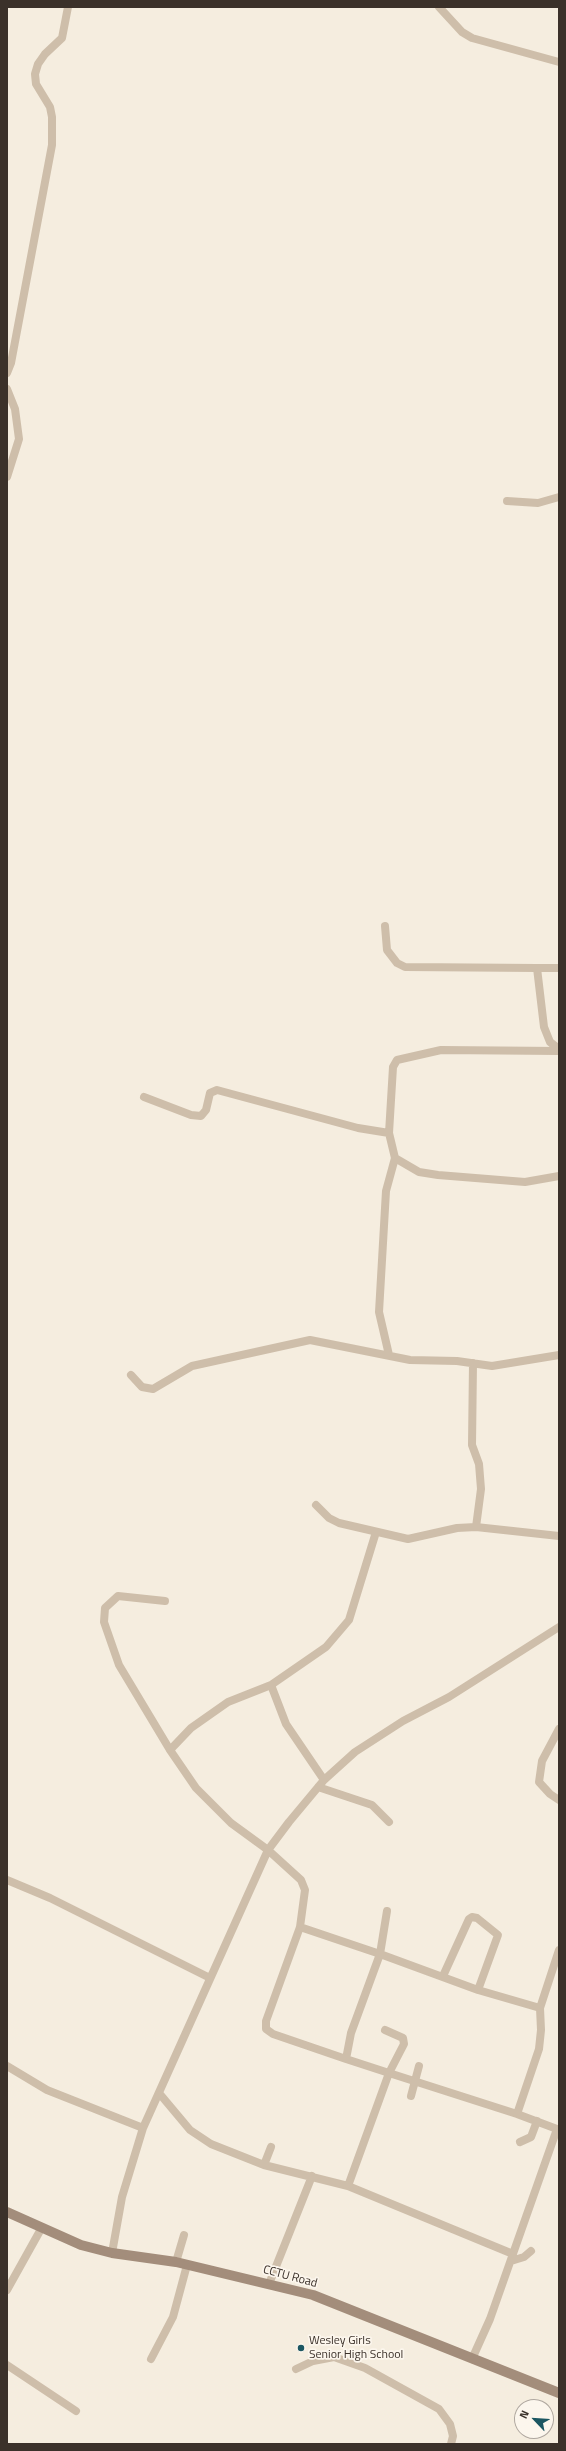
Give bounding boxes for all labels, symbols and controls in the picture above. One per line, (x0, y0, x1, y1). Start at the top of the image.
street label: CCTU Road (261, 2263, 319, 2291)
place label: Wesley Girls Senior High School (309, 2334, 403, 2362)
marker: Wesley Girls Senior High School (296, 2343, 306, 2353)
north arrow (514, 2399, 554, 2439)
text: N (515, 2408, 533, 2421)

